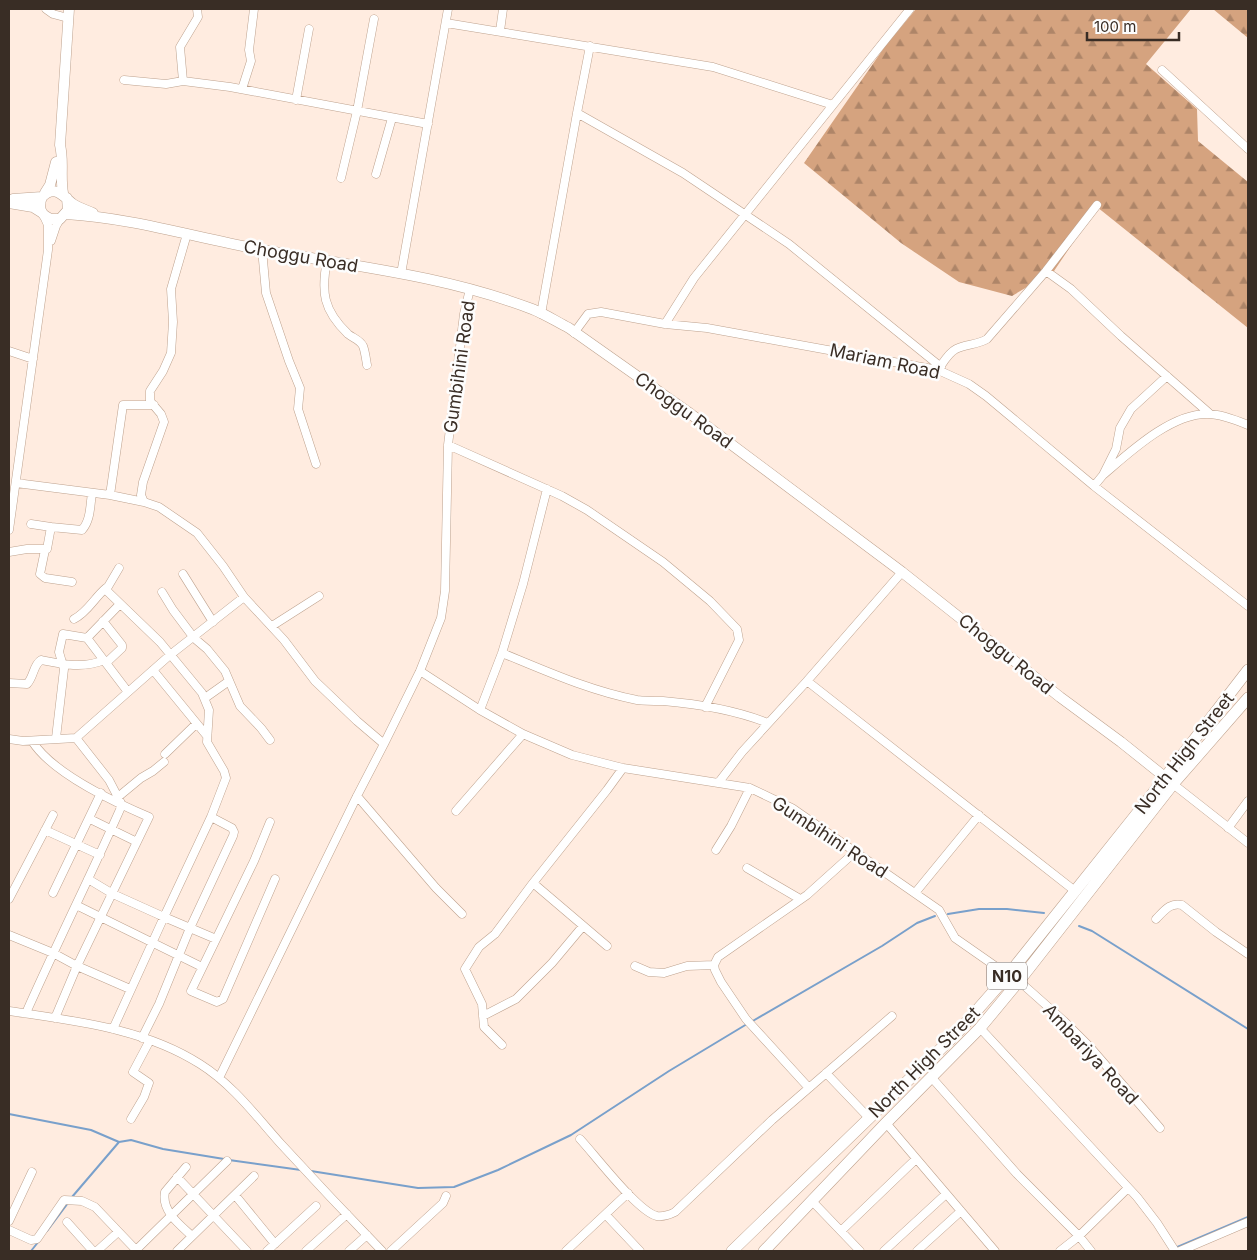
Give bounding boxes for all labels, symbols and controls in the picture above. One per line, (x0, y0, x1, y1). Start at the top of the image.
scale bar (1087, 10, 1180, 42)
text: 100 m (1094, 17, 1136, 36)
street label: Choggu Road (242, 236, 360, 276)
street label: Gumbihini Road (439, 299, 479, 435)
street label: Mariam Road (828, 339, 942, 383)
street label: Choggu Road (631, 367, 737, 453)
street label: Choggu Road (954, 609, 1058, 699)
street label: North High Street (1130, 688, 1238, 818)
street label: Gumbihini Road (768, 792, 892, 882)
road number: N10 (987, 962, 1027, 989)
street label: Ambariya Road (1039, 999, 1143, 1109)
street label: North High Street (864, 1002, 984, 1122)

